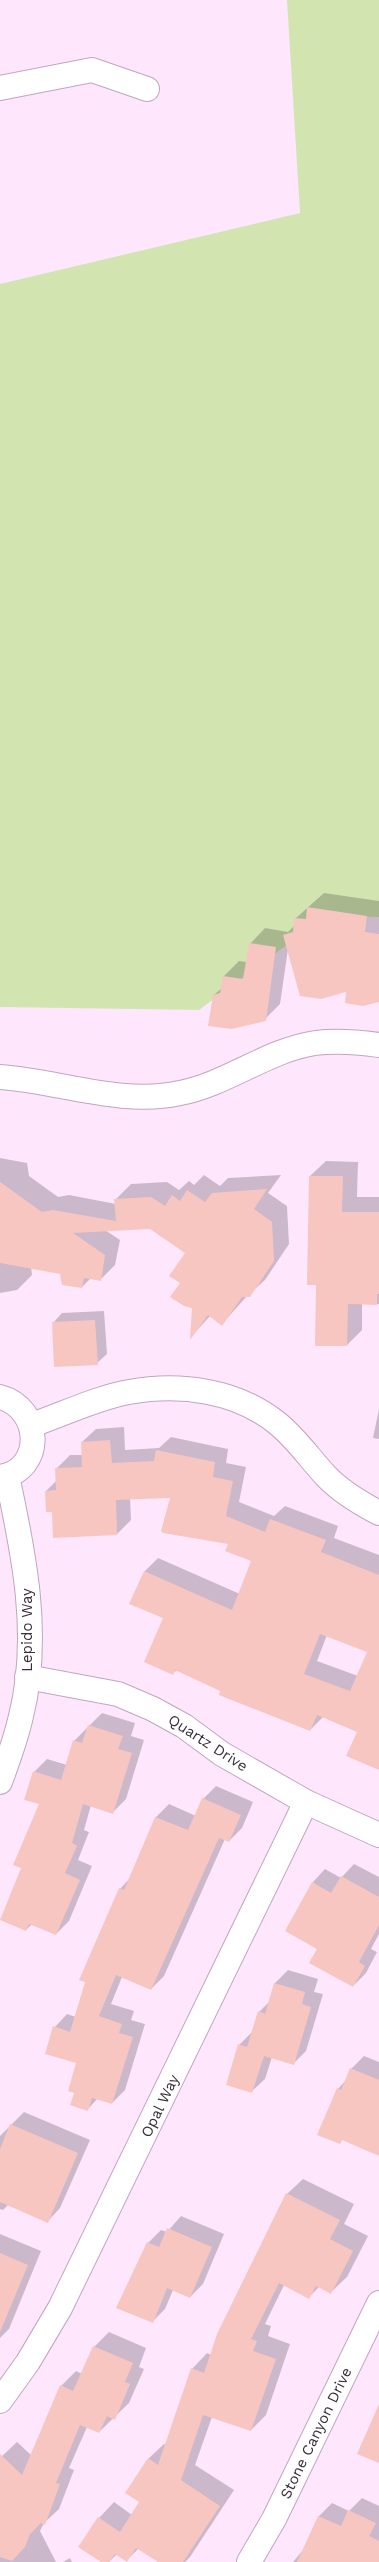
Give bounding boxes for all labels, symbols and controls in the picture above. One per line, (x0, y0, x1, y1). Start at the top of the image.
street label: Lepido Way (18, 1588, 36, 1672)
street label: Quartz Drive (165, 1711, 251, 1775)
street label: Opal Way (137, 2072, 183, 2140)
street label: Stone Canyon Drive (276, 2364, 356, 2502)

